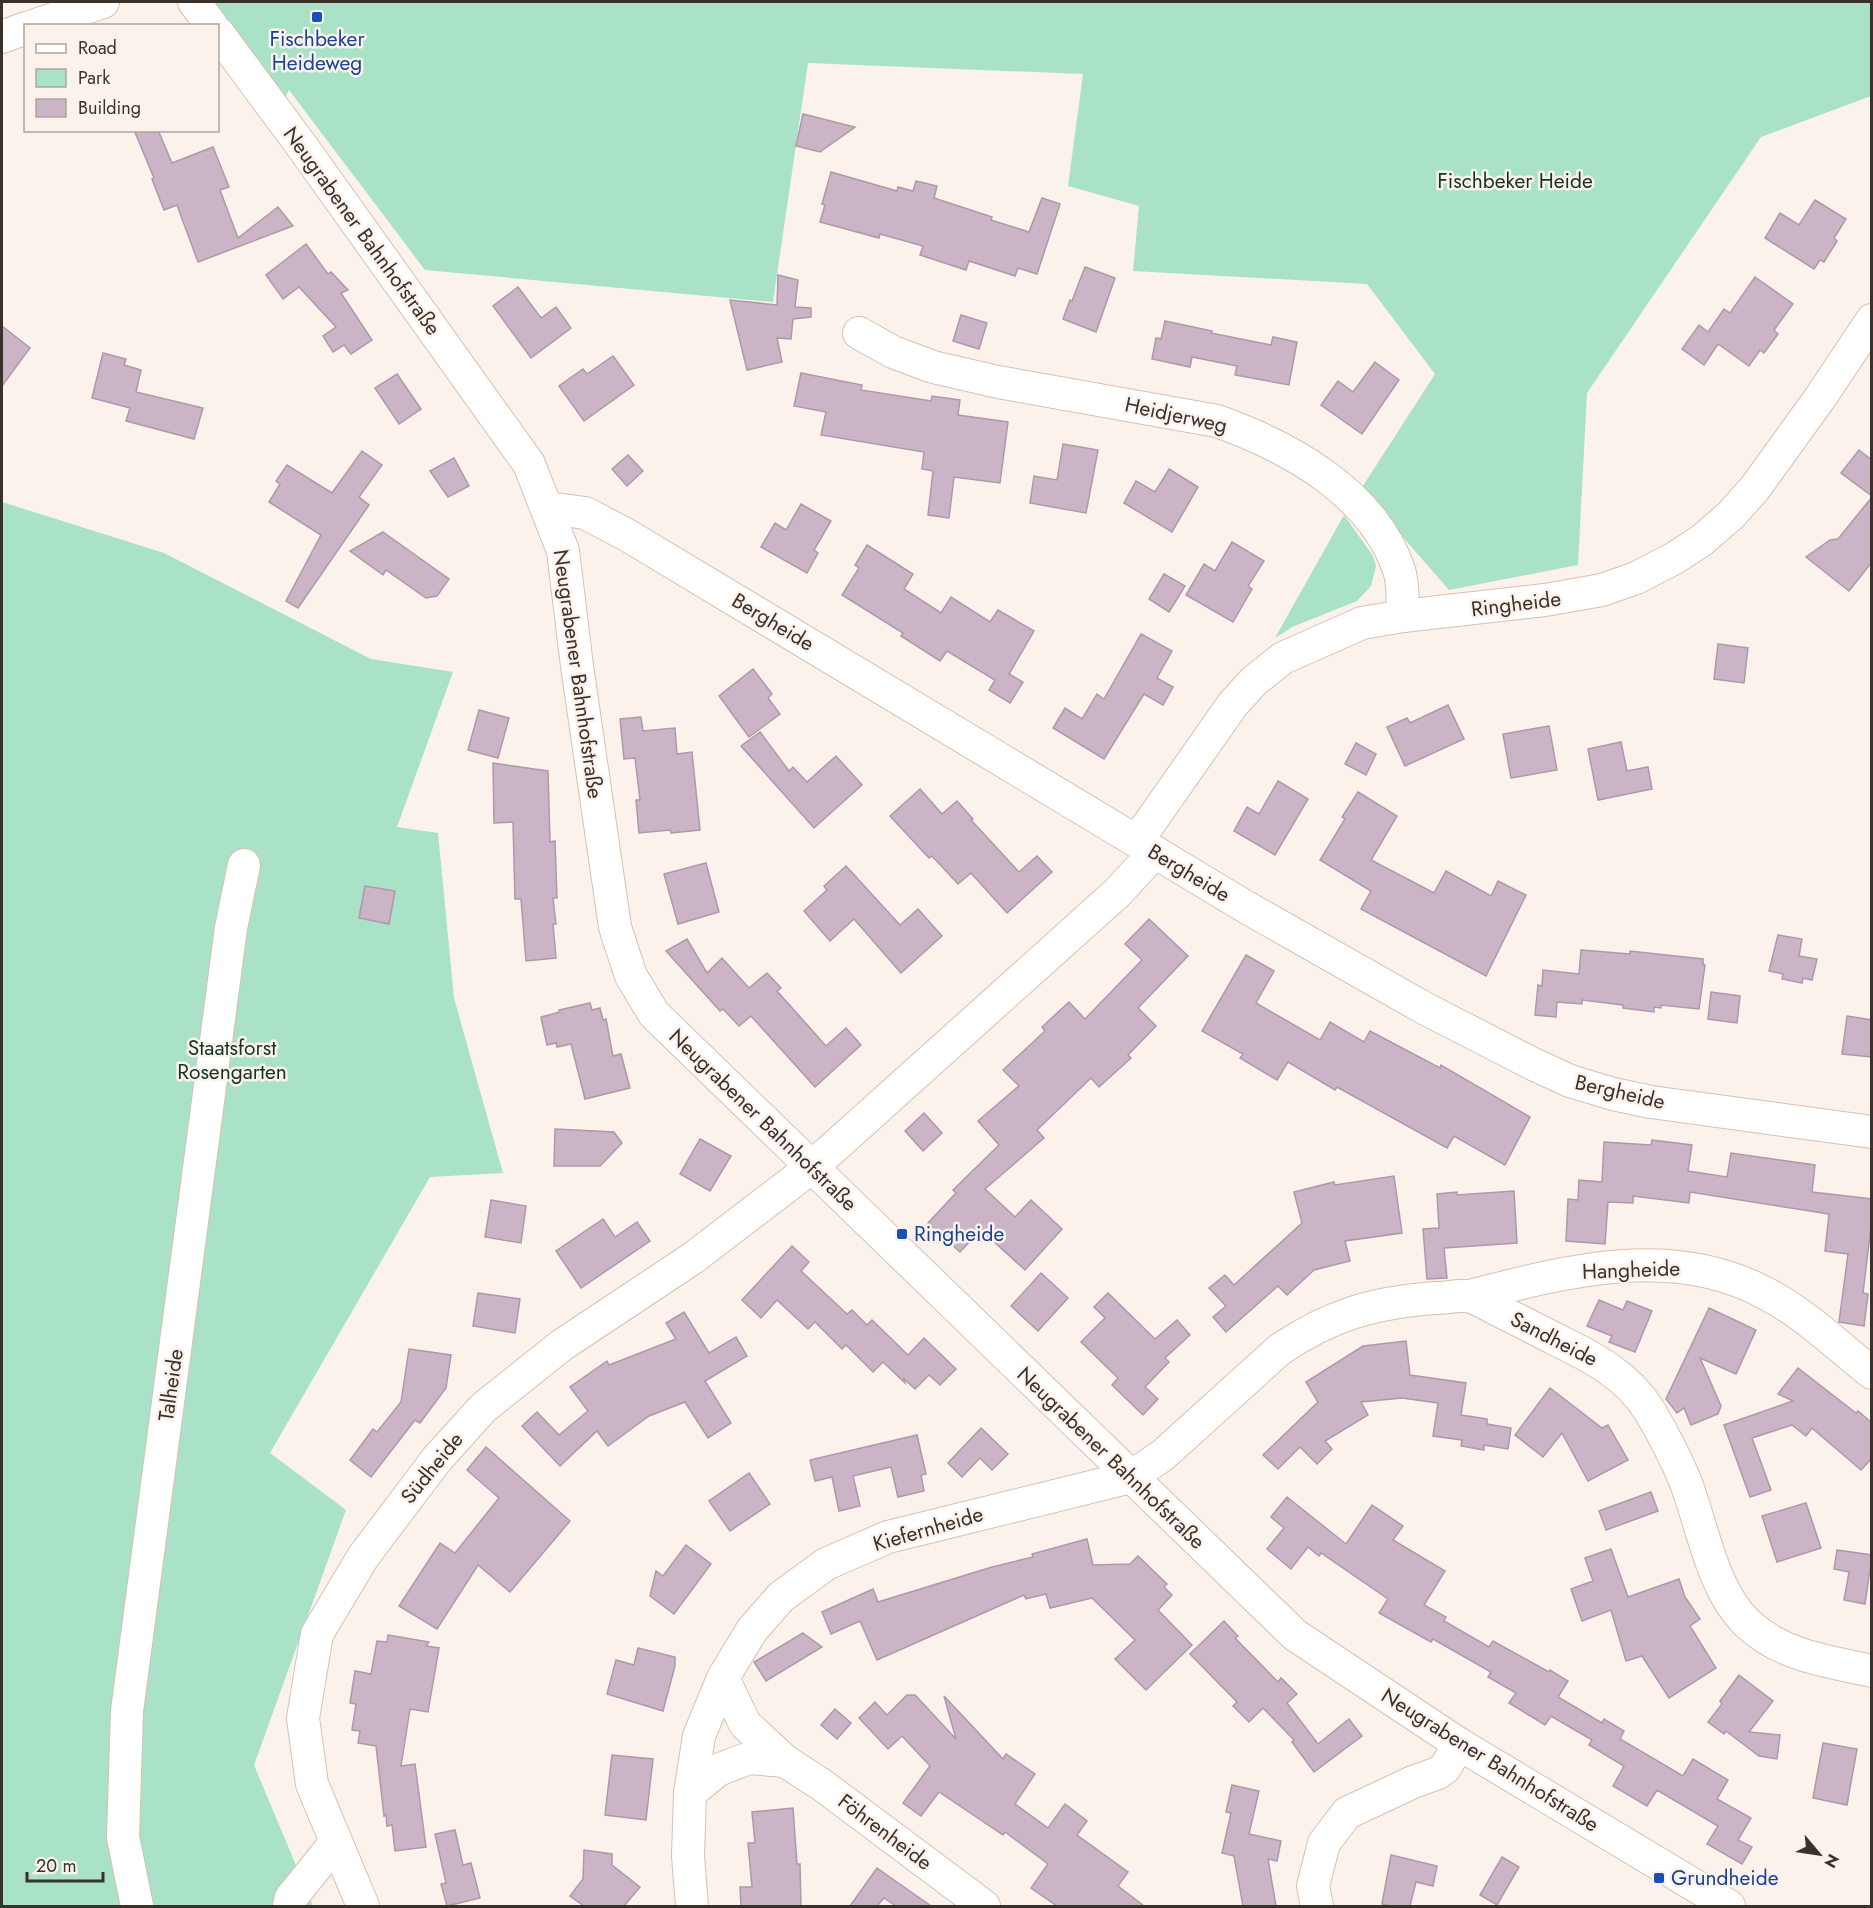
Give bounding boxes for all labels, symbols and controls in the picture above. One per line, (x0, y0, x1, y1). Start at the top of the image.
marker: Fischbeker Heideweg (310, 10, 324, 24)
legend (24, 24, 219, 132)
place label: Fischbeker Heideweg (269, 24, 365, 78)
text: Road (78, 35, 117, 61)
text: Park (78, 65, 110, 91)
text: Building (78, 95, 141, 121)
street label: Neugrabener Bahnhofstraße (276, 120, 448, 342)
park label: Fischbeker Heide (1437, 166, 1593, 196)
street label: Heidjerweg (1122, 390, 1230, 440)
street label: Neugrabener Bahnhofstraße (546, 547, 610, 801)
street label: Ringheide (1469, 584, 1563, 624)
street label: Bergheide (726, 586, 820, 659)
street label: Bergheide (1142, 837, 1236, 910)
street label: Neugrabener Bahnhofstraße (662, 1022, 864, 1218)
park label: Staatsforst Rosengarten (177, 1033, 287, 1087)
street label: Bergheide (1572, 1067, 1668, 1117)
place label: Ringheide (914, 1219, 1004, 1249)
marker: Ringheide (895, 1227, 909, 1241)
street label: Hangheide (1581, 1253, 1681, 1287)
street label: Sandheide (1505, 1304, 1603, 1374)
street label: Talheide (151, 1347, 191, 1423)
street label: Neugrabener Bahnhofstraße (1010, 1360, 1212, 1556)
street label: Südheide (394, 1426, 470, 1510)
street label: Kiefernheide (869, 1499, 987, 1559)
street label: Neugrabener Bahnhofstraße (1375, 1681, 1605, 1839)
street label: Föhrenheide (832, 1787, 939, 1878)
north arrow (1789, 1824, 1849, 1884)
scale bar (27, 1845, 104, 1883)
text: N (1819, 1850, 1845, 1872)
text: 20 m (36, 1853, 76, 1879)
place label: Grundheide (1671, 1863, 1779, 1893)
marker: Grundheide (1652, 1871, 1666, 1885)

